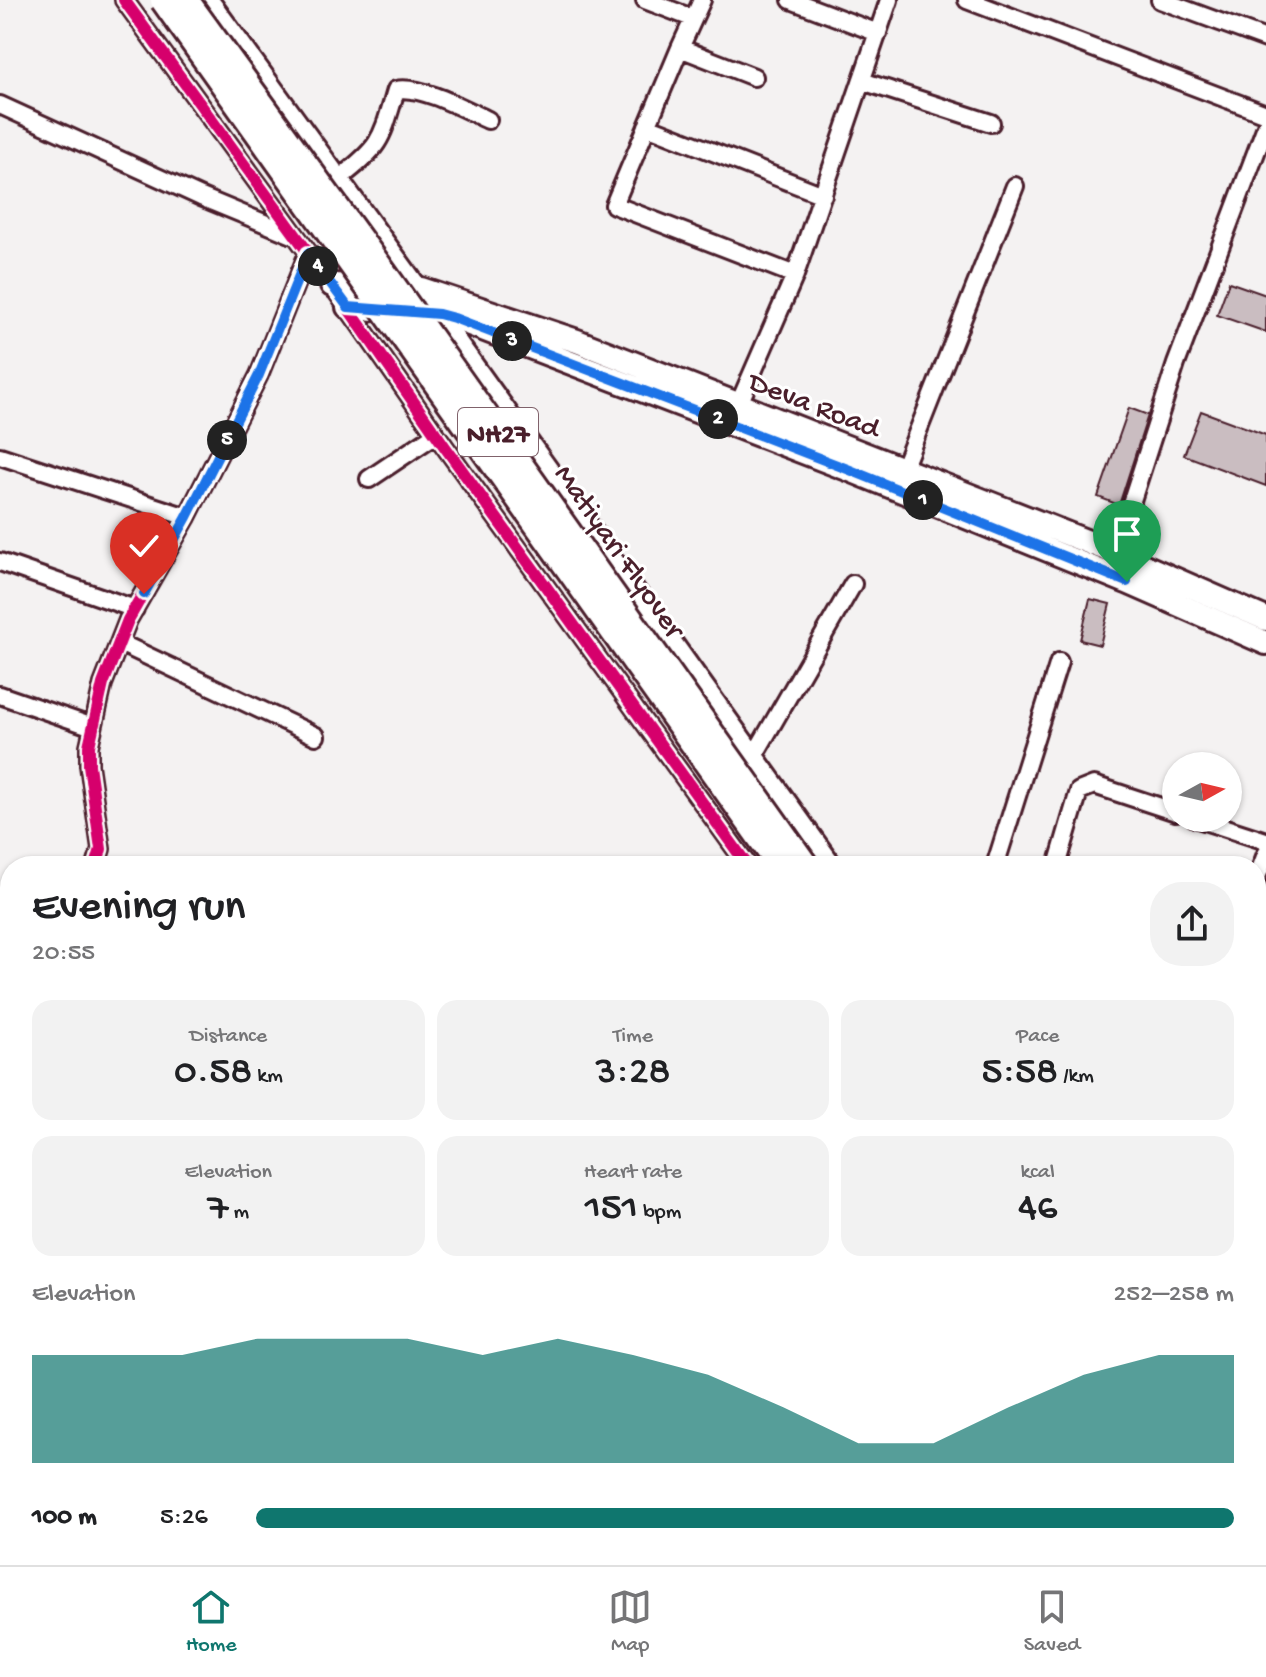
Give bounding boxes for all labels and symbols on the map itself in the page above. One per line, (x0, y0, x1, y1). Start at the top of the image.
pin: 4 (298, 246, 338, 286)
pin: 3 (492, 321, 532, 361)
street label: Deva Road (741, 365, 886, 449)
pin: 2 (698, 399, 738, 439)
road number: NH27 (458, 408, 538, 456)
pin: 5 (207, 420, 247, 460)
street label: Matiyari Flyover (545, 459, 691, 648)
pin: 1 (903, 480, 943, 520)
pin (1093, 500, 1161, 582)
pin (110, 512, 178, 594)
north arrow (1162, 752, 1242, 832)

